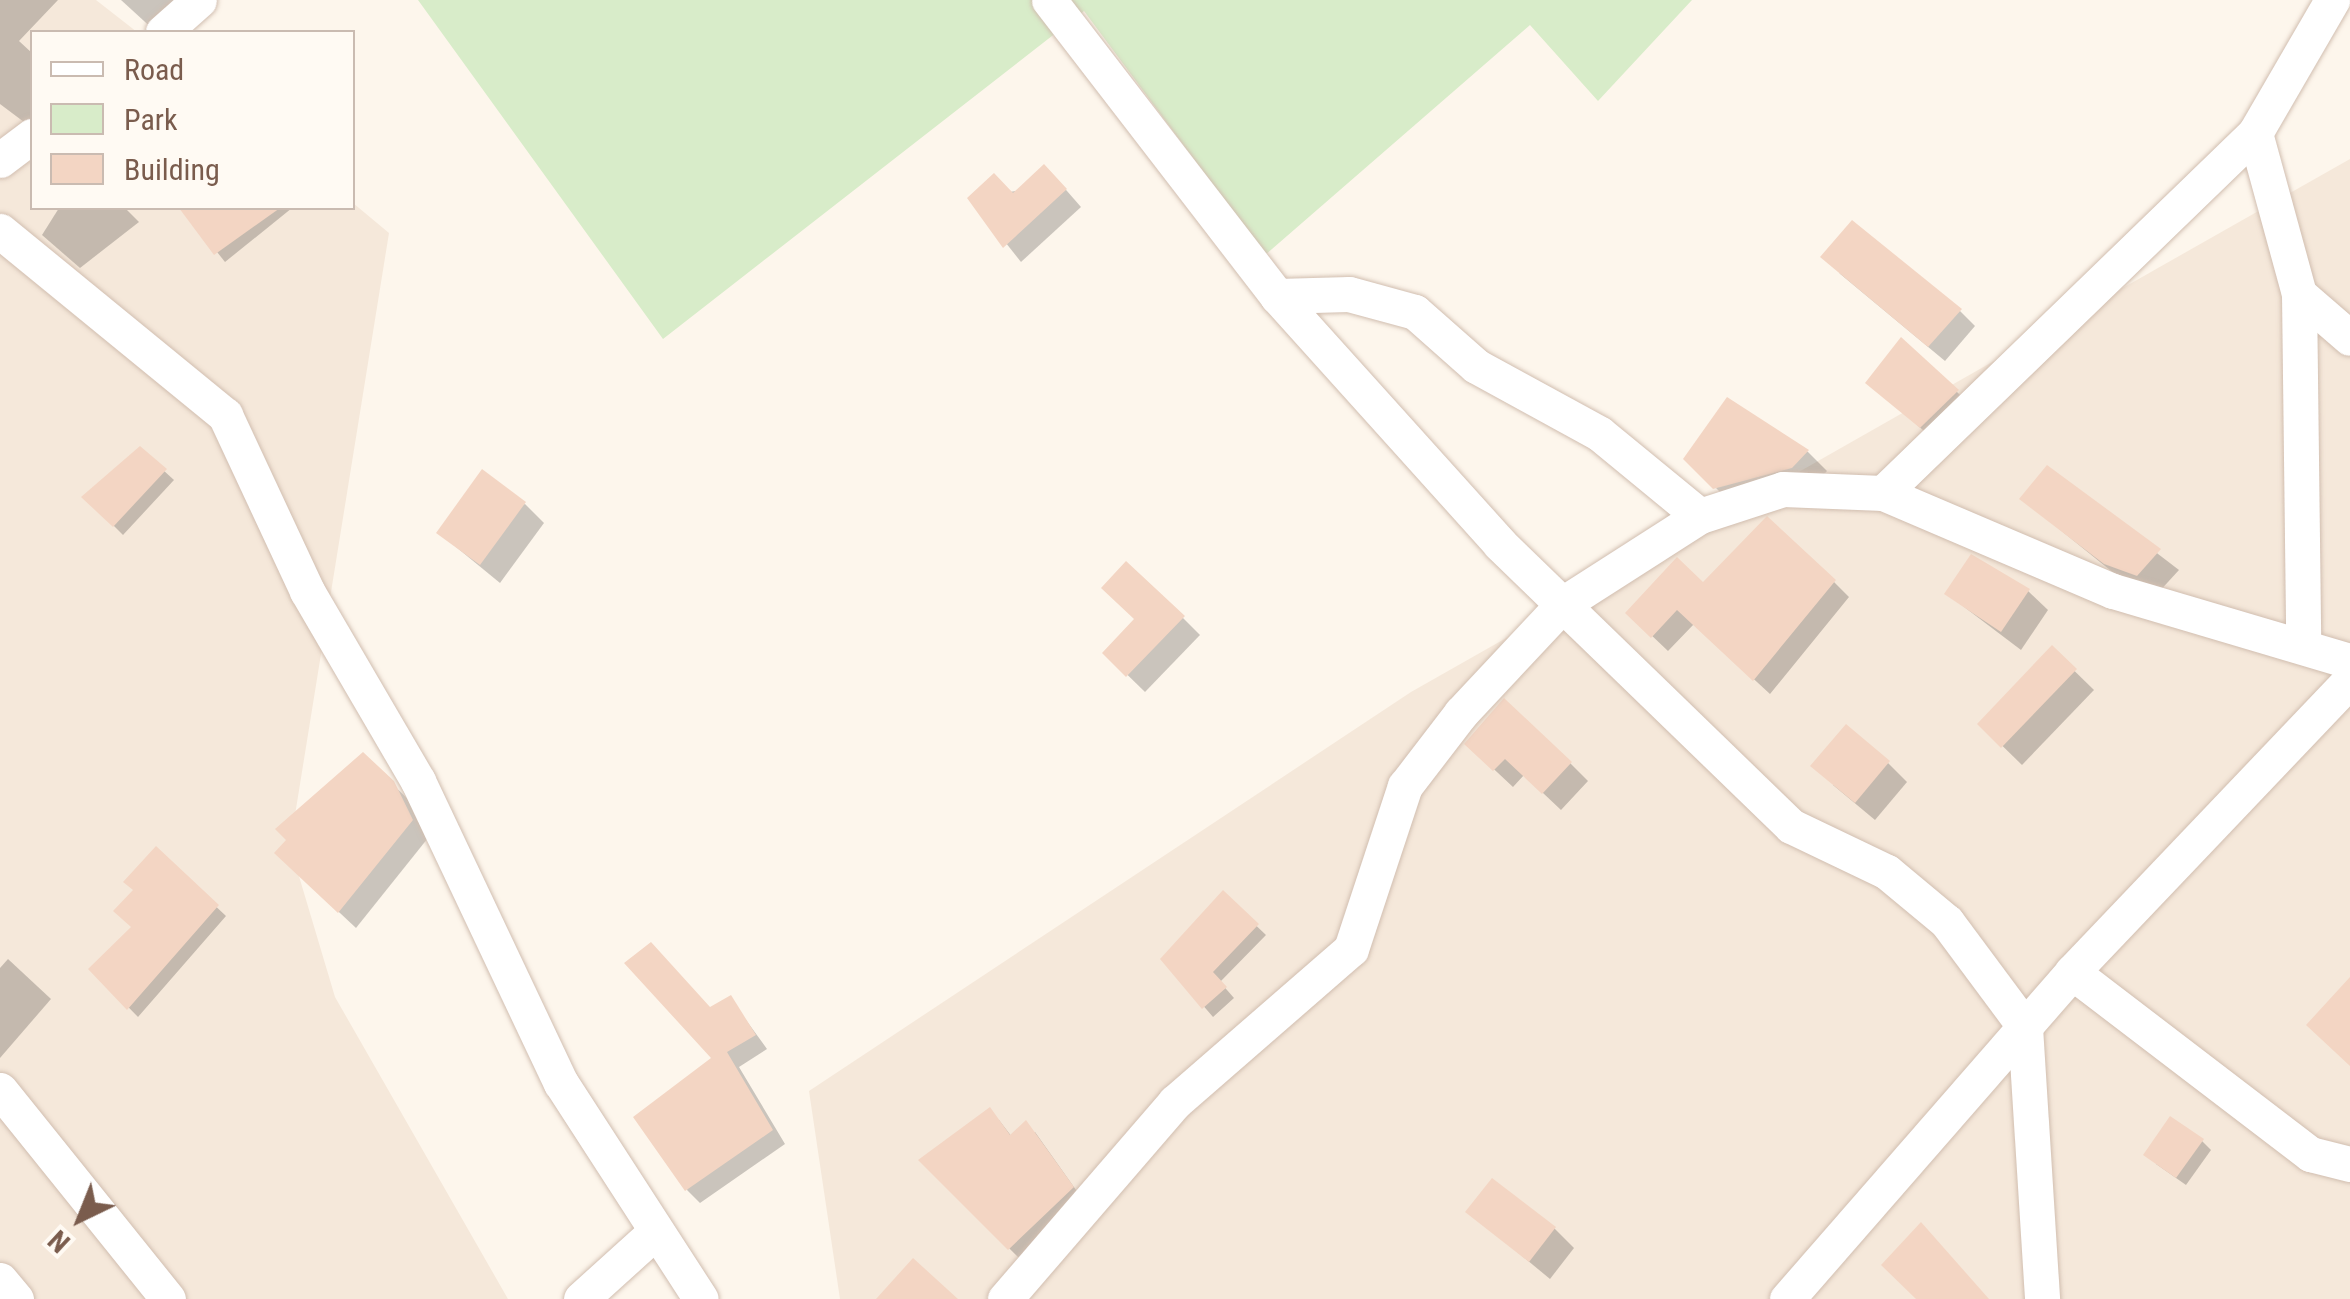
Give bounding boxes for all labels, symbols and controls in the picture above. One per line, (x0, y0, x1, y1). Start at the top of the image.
legend (30, 30, 355, 210)
text: Road (124, 52, 184, 87)
text: Park (124, 102, 178, 137)
text: Building (124, 152, 220, 187)
north arrow (30, 1169, 130, 1269)
text: N (42, 1223, 77, 1259)

